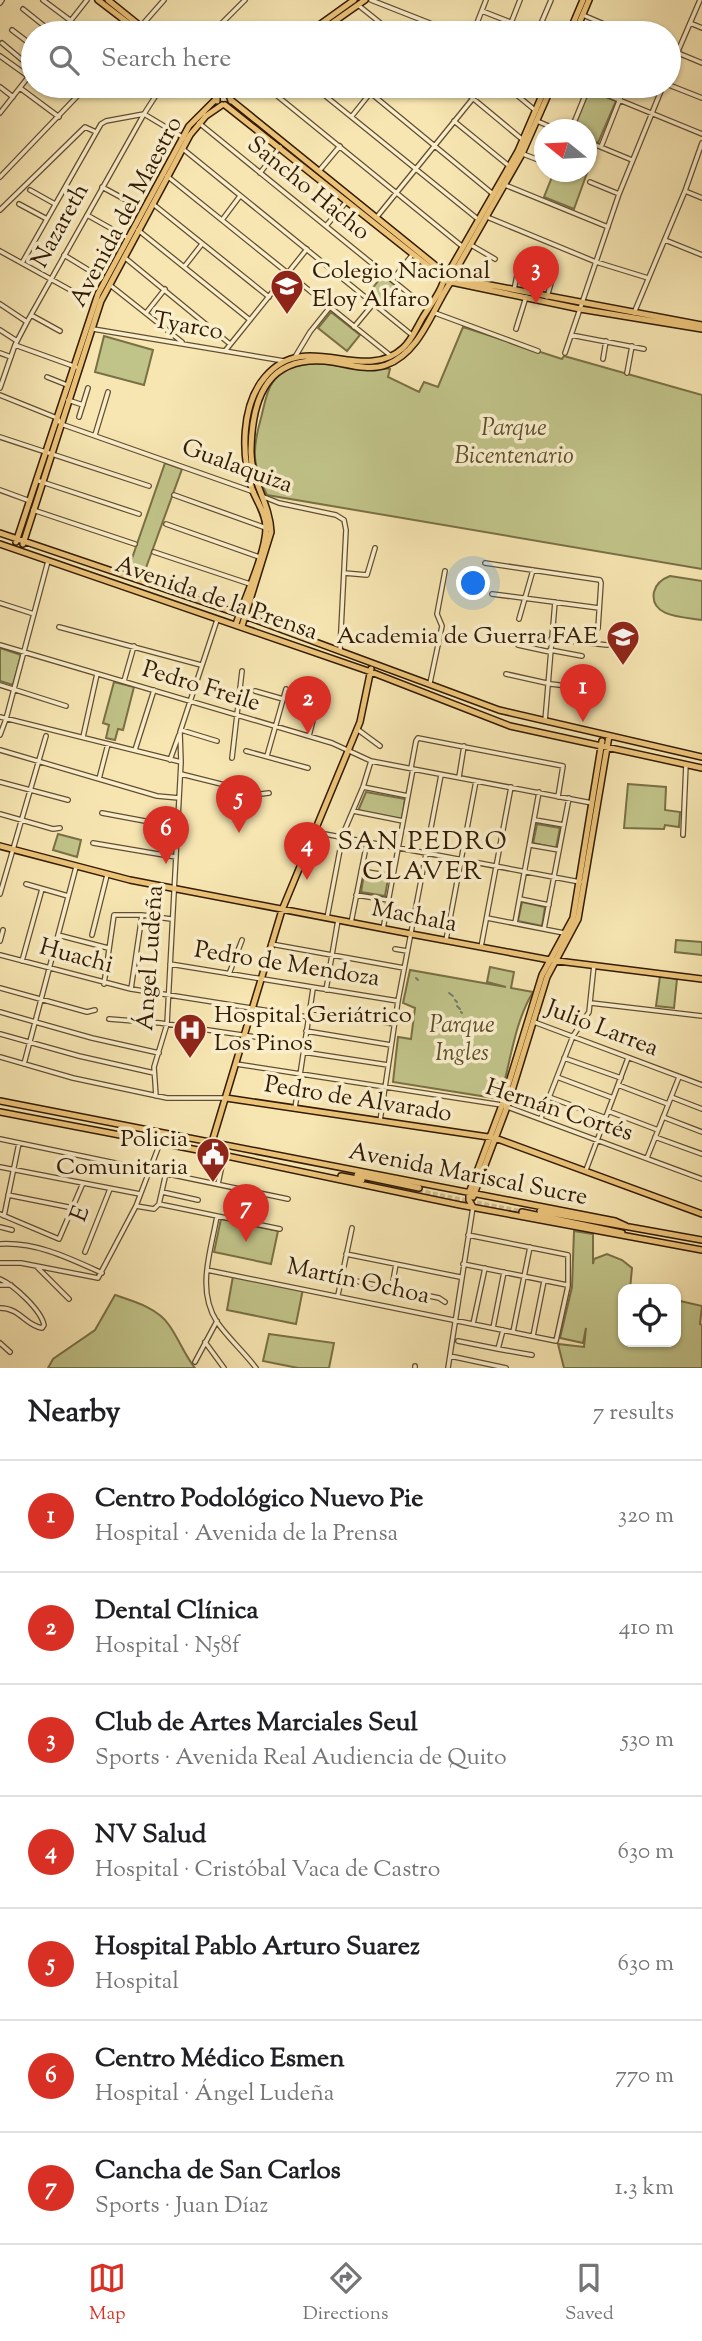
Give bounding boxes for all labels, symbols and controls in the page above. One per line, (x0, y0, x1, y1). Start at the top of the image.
search box (21, 21, 681, 98)
icon: search (45, 41, 83, 79)
text: Search here (101, 41, 231, 78)
street label: Avenida del Maestro (62, 111, 192, 313)
north arrow (534, 119, 597, 182)
street label: Sancho Hacho (239, 129, 377, 249)
street label: Nazareth (24, 177, 98, 275)
pin: 3 (513, 246, 559, 304)
place label: Colegio Nacional Eloy Alfaro (312, 255, 491, 317)
school or university icon: Colegio Nacional Eloy Alfaro (268, 267, 306, 316)
street label: Tyarco (150, 304, 226, 350)
park label: Parque Bicentenario (454, 412, 574, 474)
street label: Gualaquiza (177, 431, 297, 503)
street label: Avenida de la Prensa (110, 548, 322, 650)
your location (456, 566, 490, 600)
school or university icon: Academia de Guerra FAE (604, 618, 642, 667)
place label: Academia de Guerra FAE (336, 620, 599, 654)
street label: Pedro Freile (138, 653, 264, 721)
pin: 1 (560, 664, 606, 722)
pin: 2 (285, 676, 331, 734)
pin: 5 (216, 775, 262, 833)
pin: 6 (143, 806, 189, 864)
pin: 4 (284, 822, 330, 880)
district label: SAN PEDRO CLAVER (337, 824, 509, 891)
street label: Ángel Ludeña (129, 884, 173, 1032)
street label: Machala (368, 892, 460, 942)
street label: Huachi (35, 931, 117, 983)
street label: Pedro de Mendoza (192, 934, 382, 996)
street label: Julio Larrea (539, 991, 663, 1066)
place label: Hospital Geriátrico Los Pinos (214, 999, 412, 1061)
park label: Parque Ingles (429, 1009, 495, 1071)
hospital icon: Hospital Geriátrico Los Pinos (171, 1011, 209, 1060)
street label: Pedro de Alvarado (262, 1068, 454, 1132)
street label: Hernán Cortés (481, 1071, 637, 1151)
place label: Policia Comunitaria (56, 1123, 188, 1185)
public building icon: Policia Comunitaria (194, 1135, 232, 1184)
street label: Avenida Mariscal Sucre (346, 1135, 590, 1215)
pin: 7 (223, 1184, 269, 1242)
street label: E (63, 1201, 100, 1227)
street label: Martín Ochoa (283, 1250, 433, 1314)
map controls (618, 1284, 681, 1347)
button: locate (618, 1284, 681, 1347)
text: Nearby (28, 1392, 120, 1435)
text: 7 results (593, 1397, 674, 1430)
text: Centro Podológico Nuevo Pie (95, 1481, 423, 1518)
text: 1 (47, 1500, 55, 1533)
text: 320 m (618, 1500, 674, 1533)
text: Hospital · Avenida de la Prensa (95, 1518, 398, 1551)
text: Dental Clínica (95, 1593, 258, 1630)
text: 2 (46, 1612, 56, 1645)
text: 410 m (619, 1612, 674, 1645)
text: Hospital · N58f (95, 1630, 240, 1663)
text: Club de Artes Marciales Seul (95, 1705, 418, 1742)
text: 3 (46, 1724, 56, 1757)
text: 530 m (621, 1724, 674, 1757)
text: Sports · Avenida Real Audiencia de Quito (95, 1742, 507, 1775)
text: NV Salud (95, 1817, 206, 1854)
text: 4 (45, 1836, 57, 1869)
text: 630 m (617, 1836, 674, 1869)
text: Hospital · Cristóbal Vaca de Castro (95, 1854, 440, 1887)
text: Hospital Pablo Arturo Suarez (95, 1929, 420, 1966)
text: 5 (47, 1948, 55, 1981)
text: 630 m (617, 1948, 674, 1981)
text: Hospital (95, 1966, 179, 1999)
text: Centro Médico Esmen (95, 2041, 345, 2078)
text: 6 (45, 2060, 57, 2093)
text: 770 m (615, 2060, 674, 2093)
text: Hospital · Ángel Ludeña (95, 2078, 334, 2111)
text: Cancha de San Carlos (95, 2153, 341, 2190)
text: 7 (45, 2172, 57, 2205)
text: 1.3 km (615, 2172, 674, 2205)
text: Sports · Juan Díaz (95, 2190, 268, 2223)
tab: Map (88, 2259, 126, 2328)
tab: Directions (303, 2259, 388, 2328)
tab: Saved (565, 2259, 614, 2328)

